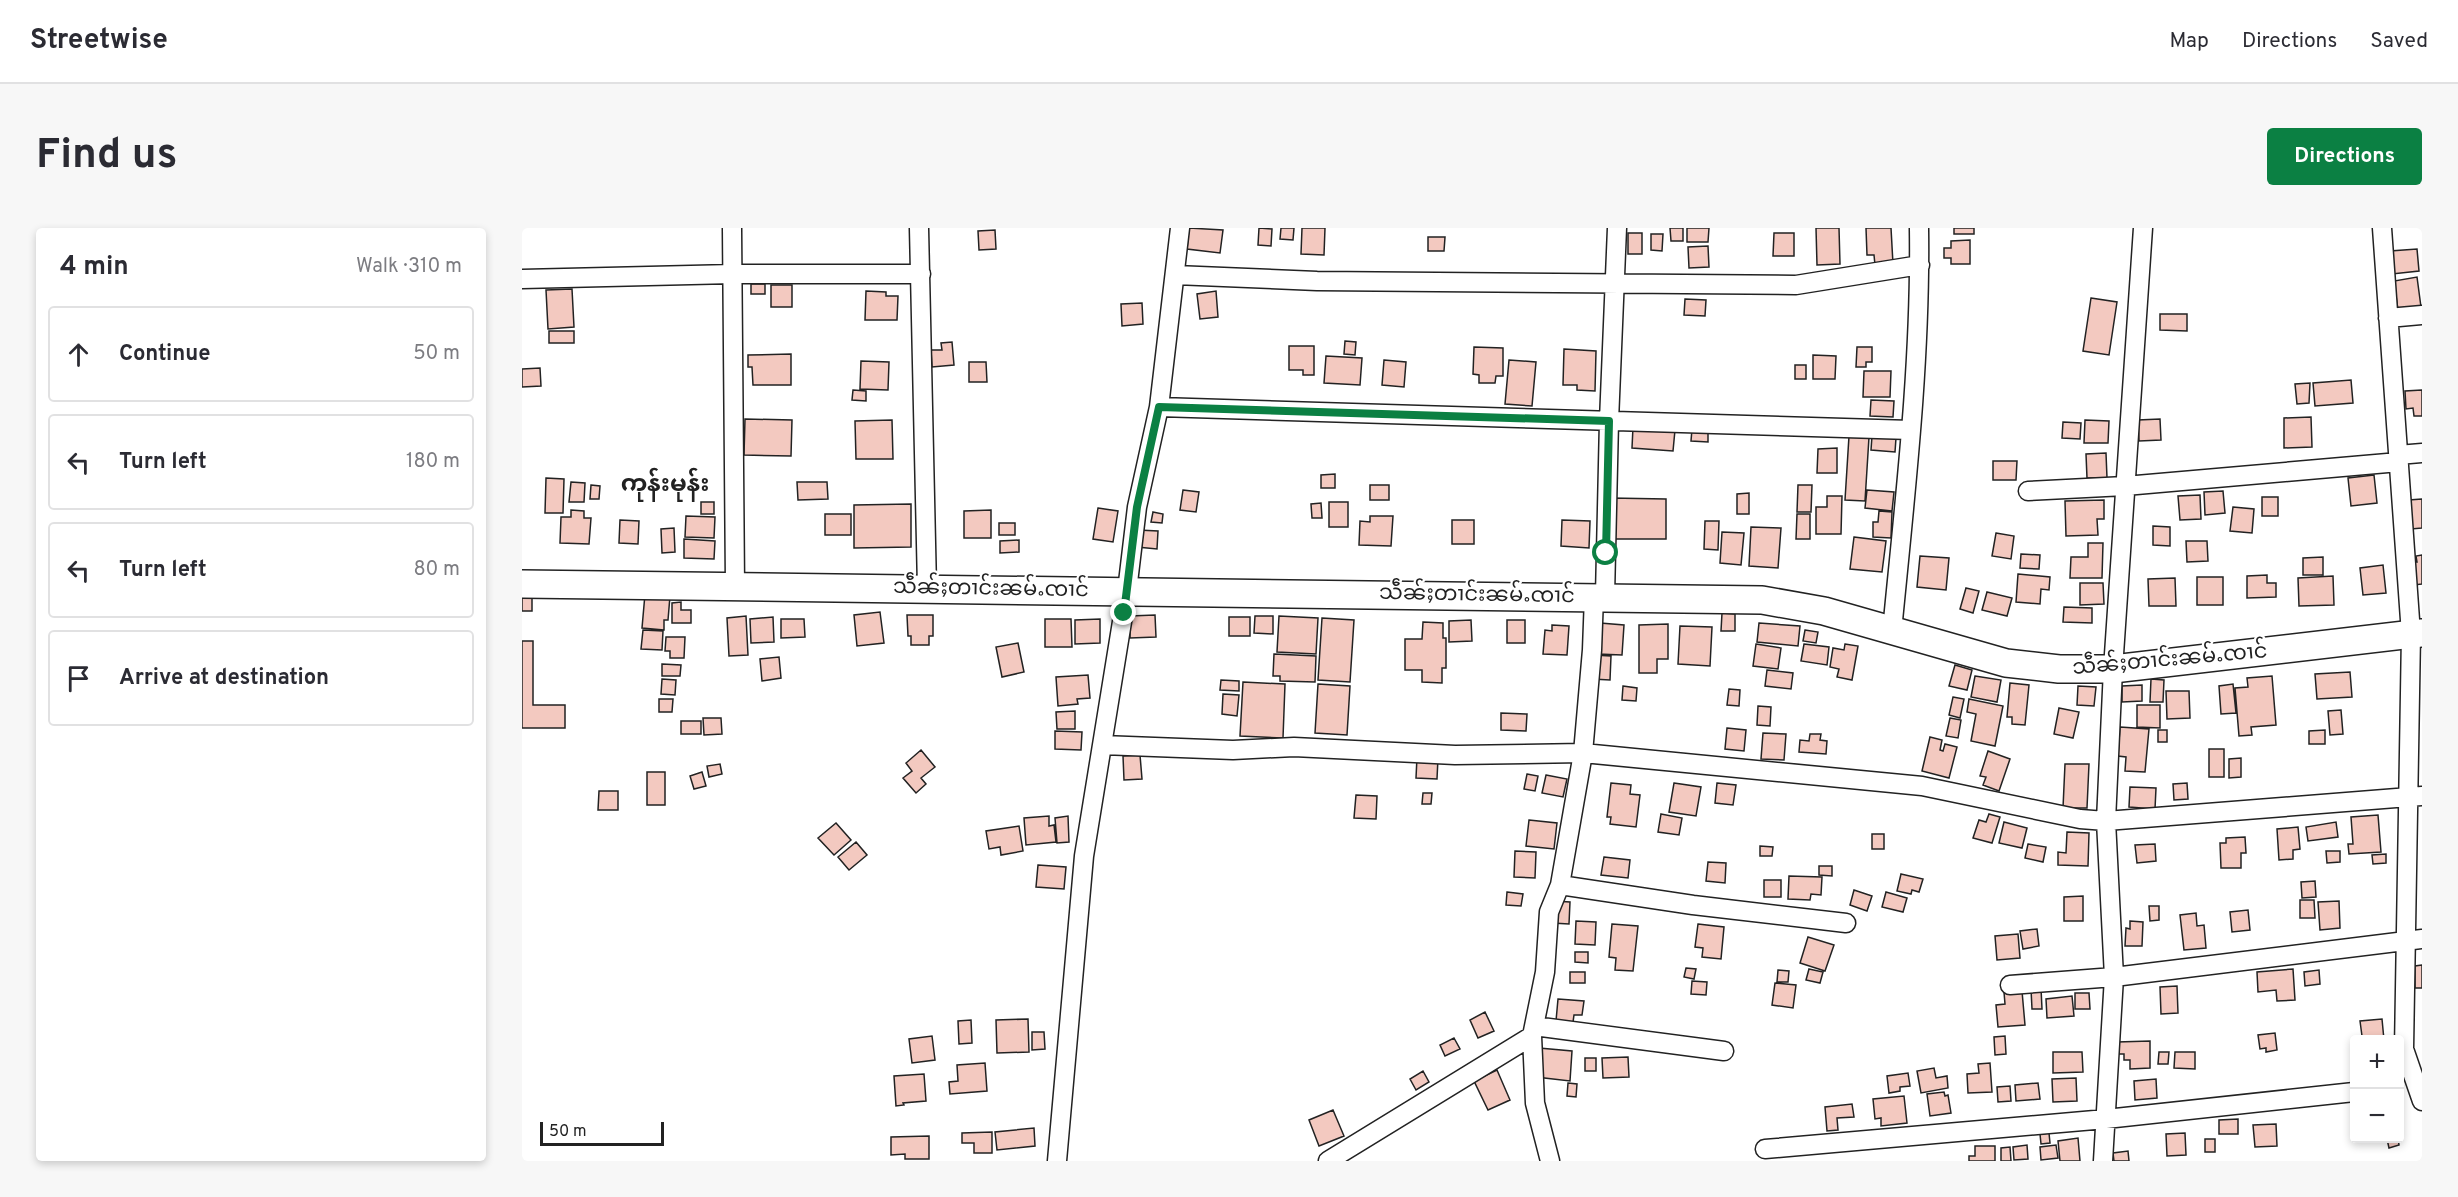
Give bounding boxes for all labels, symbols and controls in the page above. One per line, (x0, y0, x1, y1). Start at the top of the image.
text: Streetwise (30, 23, 168, 59)
text: Map (2169, 28, 2209, 55)
text: Directions (2242, 28, 2337, 55)
text: Saved (2370, 28, 2428, 55)
button: Directions (2267, 128, 2422, 185)
text: Find us (36, 130, 177, 183)
text: 4 min (60, 251, 129, 284)
text: Walk · 310 m (356, 254, 462, 280)
icon: ahead (62, 338, 95, 371)
text: Continue (119, 341, 210, 368)
text: 50 m (413, 341, 460, 367)
icon: left (62, 446, 95, 479)
text: Turn left (119, 449, 207, 476)
text: 180 m (406, 449, 460, 475)
district label: ကုန်းမုန်း (621, 467, 709, 502)
route start (1592, 539, 1618, 565)
icon: left (62, 554, 95, 587)
text: Turn left (119, 557, 207, 584)
text: 80 m (414, 557, 460, 583)
street label: သဵၼ်ႈတၢင်းၼမ်ႉၸၢင် (893, 570, 1089, 604)
street label: သဵၼ်ႈတၢင်းၼမ်ႉၸၢင် (1379, 576, 1575, 610)
route end (1110, 599, 1136, 625)
street label: သဵၼ်ႈတၢင်းၼမ်ႉၸၢင် (2071, 634, 2269, 682)
icon: arrive (62, 662, 95, 695)
text: Arrive at destination (119, 665, 329, 692)
map controls (2350, 1035, 2404, 1143)
button: + (2350, 1035, 2404, 1089)
button: − (2350, 1089, 2404, 1143)
scale bar (540, 1119, 664, 1146)
text: 50 m (549, 1122, 587, 1142)

